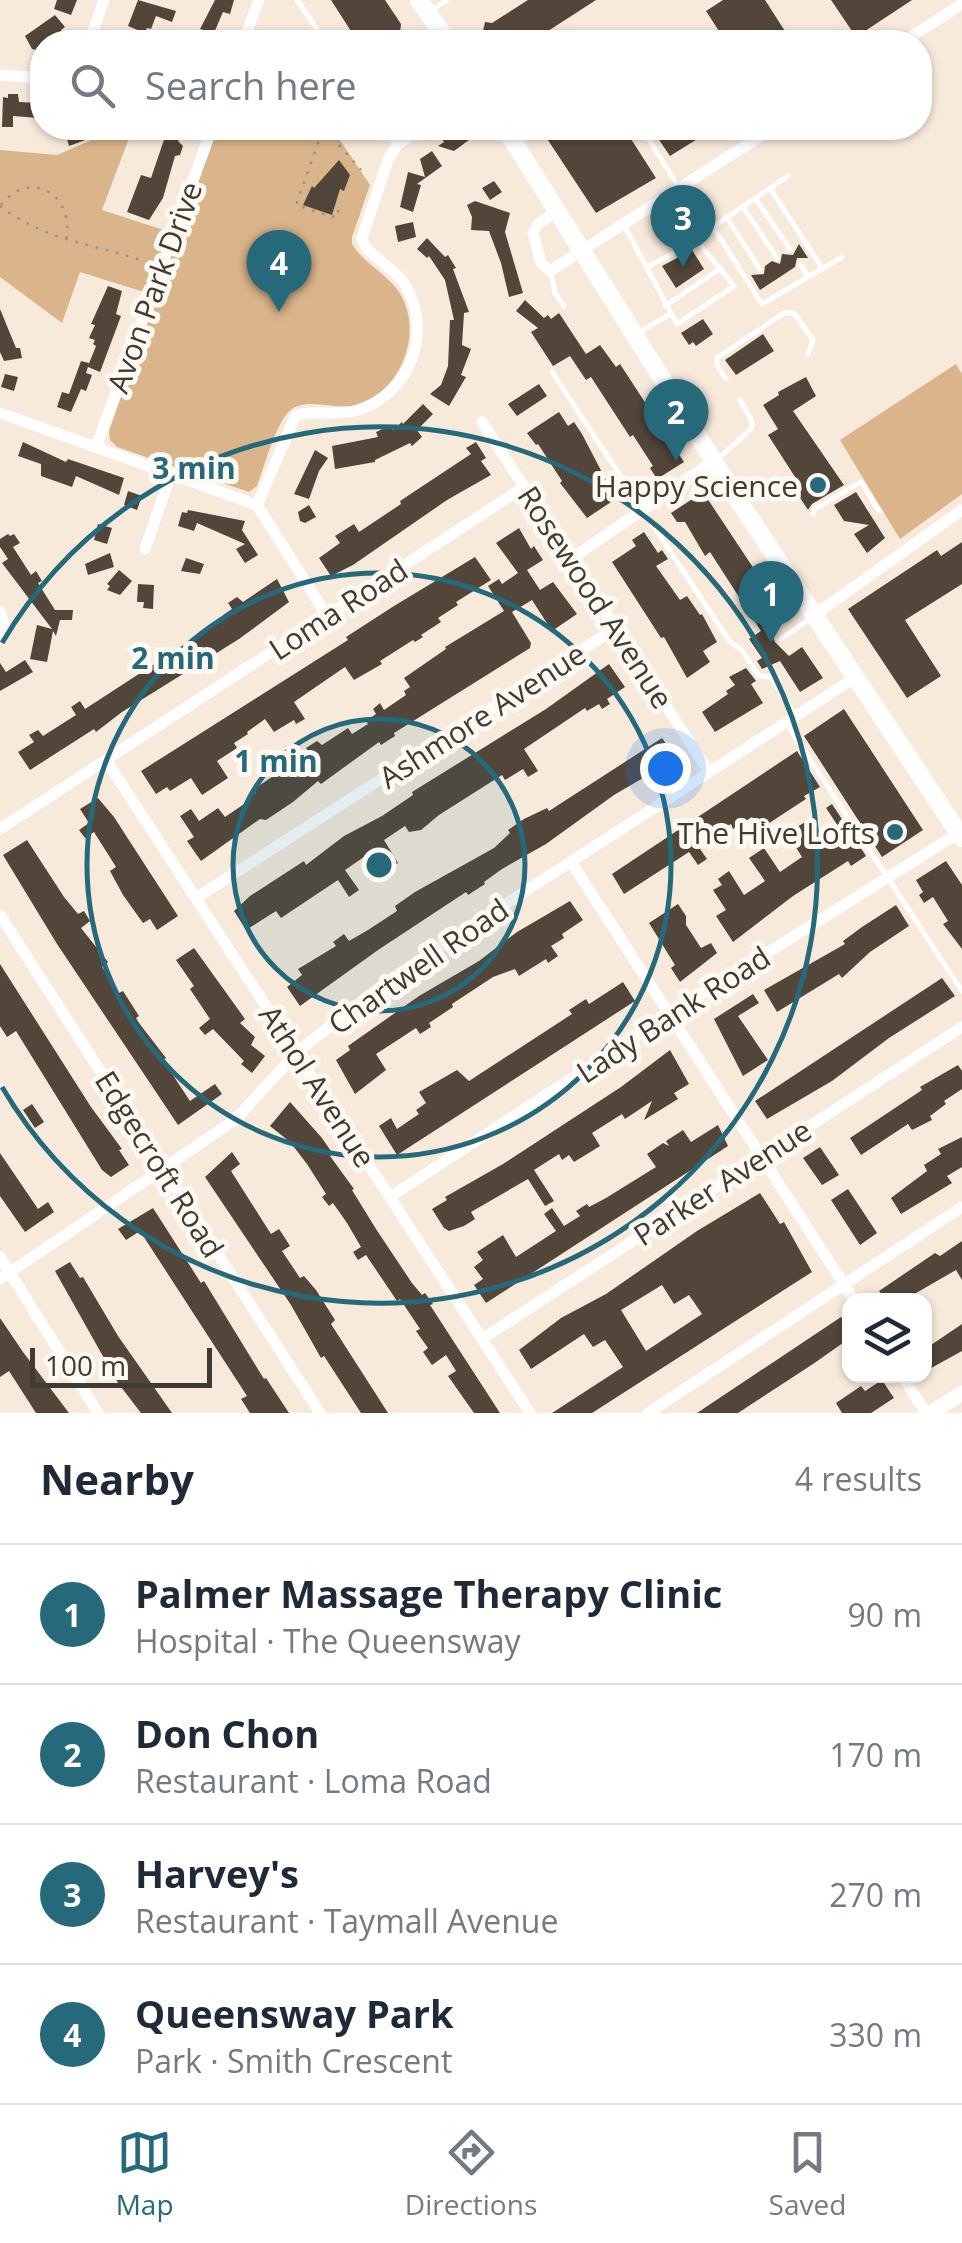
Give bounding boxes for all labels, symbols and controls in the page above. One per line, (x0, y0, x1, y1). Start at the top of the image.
search box (30, 30, 932, 140)
icon: search (65, 58, 120, 113)
text: Search here (145, 59, 357, 111)
street label: Avon Park Drive (97, 176, 211, 398)
pin: 3 (650, 184, 716, 267)
pin: 4 (246, 230, 312, 312)
pin: 2 (644, 378, 708, 461)
text: 3 min (152, 447, 236, 488)
place label: Happy Science (595, 465, 798, 506)
marker: Happy Science (807, 474, 829, 496)
street label: Rosewood Avenue (509, 478, 683, 716)
street label: Loma Road (261, 549, 415, 669)
pin: 1 (738, 560, 804, 643)
street label: Ashmore Avenue (371, 633, 593, 797)
text: 2 min (131, 637, 215, 678)
text: 1 min (234, 740, 318, 781)
your location (640, 743, 691, 794)
place label: The Hive Lofts (677, 812, 875, 853)
marker: The Hive Lofts (884, 821, 906, 843)
centre of rings (361, 847, 397, 883)
street label: Chartwell Road (320, 889, 516, 1043)
street label: Lady Bank Road (568, 936, 778, 1092)
street label: Athol Avenue (250, 997, 386, 1175)
street label: Edgecroft Road (86, 1063, 234, 1265)
street label: Parker Avenue (625, 1109, 819, 1255)
map controls (842, 1293, 932, 1383)
button: layers (842, 1293, 932, 1383)
scale bar (30, 1343, 212, 1388)
text: 100 m (45, 1346, 126, 1384)
text: Nearby (40, 1450, 194, 1507)
text: 4 results (795, 1457, 922, 1500)
text: Palmer Massage Therapy Clinic (135, 1567, 722, 1619)
text: 1 (63, 1593, 82, 1636)
text: 90 m (847, 1593, 922, 1636)
text: Hospital · The Queensway (135, 1619, 521, 1662)
text: Don Chon (135, 1707, 319, 1759)
text: 2 (63, 1733, 82, 1776)
text: 170 m (829, 1733, 922, 1776)
text: Restaurant · Loma Road (135, 1759, 492, 1802)
text: Harvey's (135, 1847, 299, 1899)
text: 3 (63, 1873, 82, 1916)
text: 270 m (829, 1873, 922, 1916)
text: Restaurant · Taymall Avenue (135, 1899, 558, 1942)
text: Queensway Park (135, 1987, 454, 2039)
text: 4 (63, 2013, 82, 2056)
text: 330 m (829, 2013, 922, 2056)
text: Park · Smith Crescent (135, 2039, 452, 2082)
tab: Map (116, 2125, 174, 2223)
tab: Directions (405, 2125, 537, 2223)
tab: Saved (769, 2125, 846, 2223)

